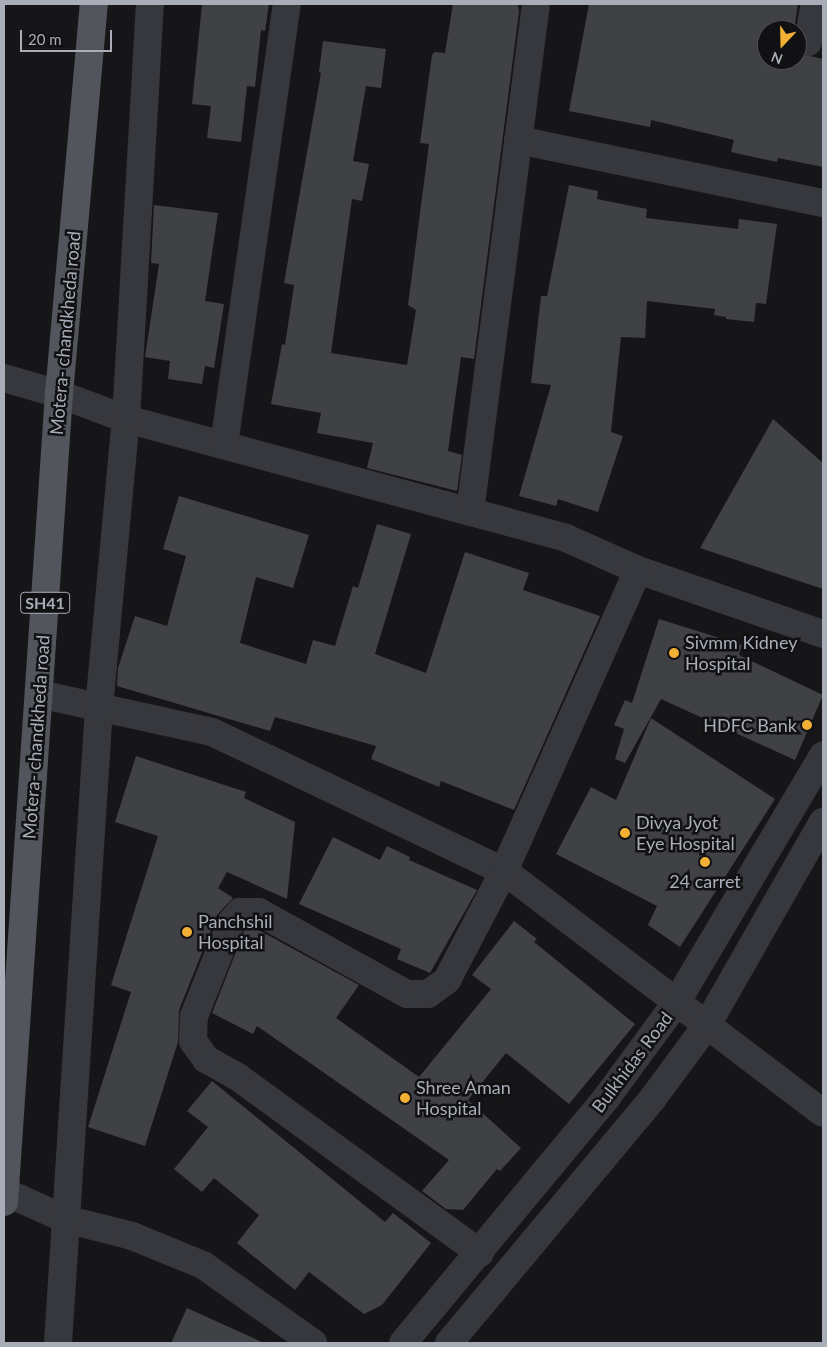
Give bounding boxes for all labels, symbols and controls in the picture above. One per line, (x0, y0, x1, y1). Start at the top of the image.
scale bar (22, 20, 115, 52)
north arrow (757, 20, 807, 70)
text: 20 m (28, 30, 62, 48)
text: N (769, 49, 785, 68)
street label: Motera- chandkheda road (45, 230, 85, 436)
road number: SH41 (20, 590, 70, 616)
place label: Sivmm Kidney Hospital (685, 632, 797, 674)
street label: Motera- chandkheda road (18, 634, 54, 840)
marker: Sivmm Kidney Hospital (667, 646, 681, 660)
place label: HDFC Bank (703, 714, 797, 736)
marker: HDFC Bank (801, 719, 813, 731)
place label: Divya Jyot Eye Hospital (636, 812, 735, 854)
marker: Divya Jyot Eye Hospital (618, 826, 632, 840)
marker: 24 carret (699, 856, 711, 868)
place label: 24 carret (669, 870, 741, 892)
place label: Panchshil Hospital (198, 911, 273, 954)
marker: Panchshil Hospital (180, 925, 194, 939)
street label: Bulkhidas Road (587, 1007, 677, 1117)
place label: Shree Aman Hospital (416, 1077, 511, 1120)
marker: Shree Aman Hospital (398, 1091, 412, 1105)

